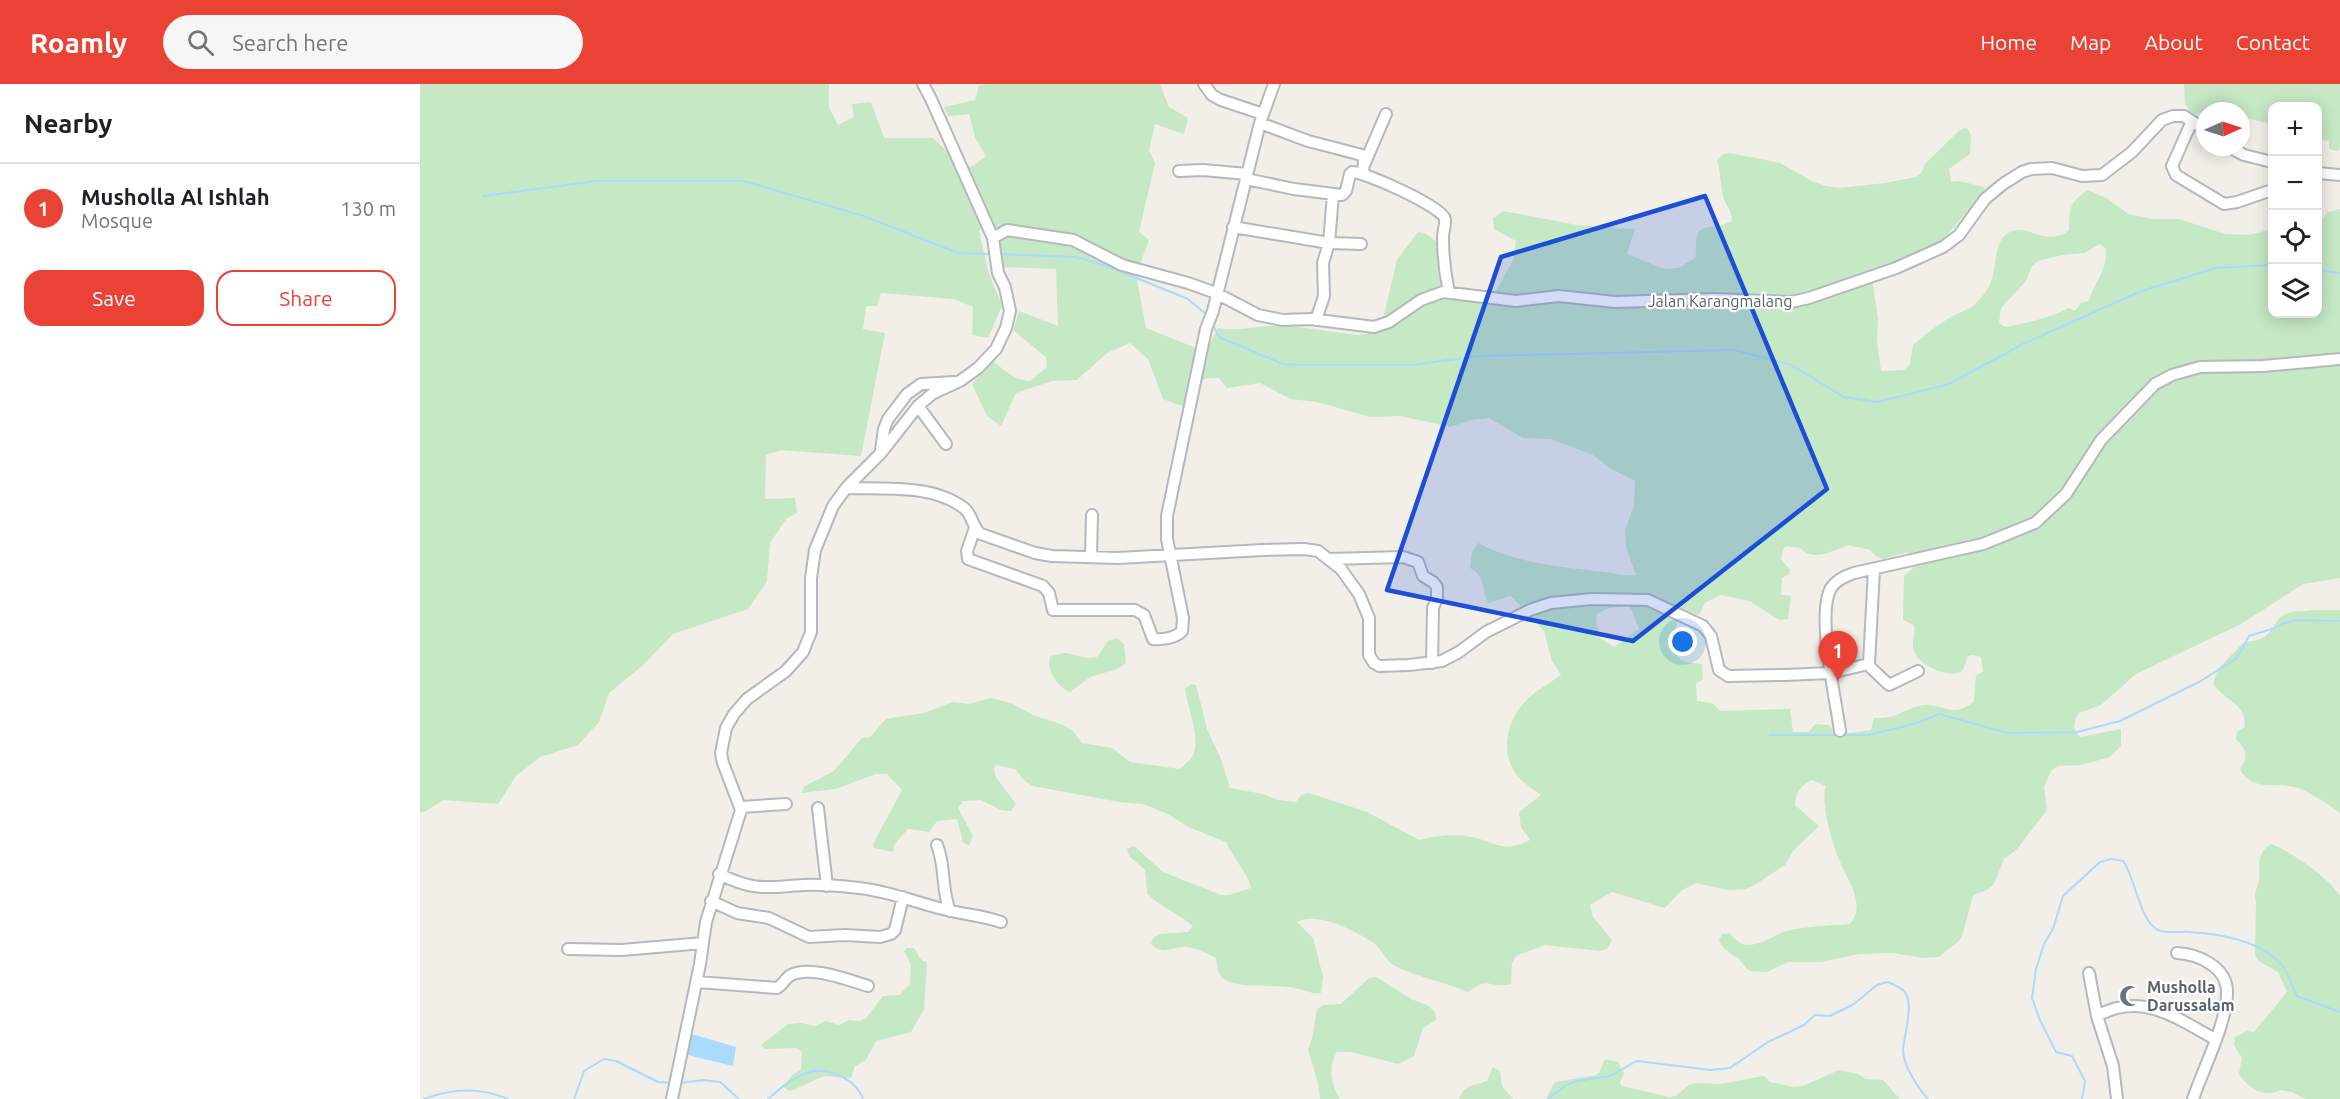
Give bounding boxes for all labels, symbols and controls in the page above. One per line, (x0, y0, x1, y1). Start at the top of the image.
search box (163, 15, 583, 69)
icon: search (184, 26, 217, 59)
text: Roamly (30, 27, 127, 58)
text: Search here (232, 30, 348, 55)
text: Home (1980, 30, 2037, 54)
text: Map (2070, 30, 2111, 54)
text: About (2144, 30, 2203, 54)
text: Contact (2236, 30, 2310, 54)
north arrow (2196, 102, 2250, 156)
map controls (2268, 102, 2322, 318)
button: + (2268, 102, 2322, 156)
text: Nearby (24, 109, 112, 138)
button: − (2268, 156, 2322, 210)
text: Musholla Al Ishlah (81, 184, 270, 209)
text: 1 (38, 197, 49, 220)
text: 130 m (340, 197, 396, 220)
text: Mosque (81, 209, 153, 232)
button: locate (2268, 210, 2322, 264)
button: layers (2268, 264, 2322, 318)
button: Save (24, 270, 204, 326)
button: Share (216, 270, 396, 326)
street label: Jalan Karangmalang (1648, 292, 1792, 310)
your location (1668, 627, 1697, 656)
pin: 1 (1818, 632, 1858, 681)
place label: Musholla Darussalam (2147, 978, 2235, 1014)
mosque icon: Musholla Darussalam (2118, 984, 2142, 1008)

